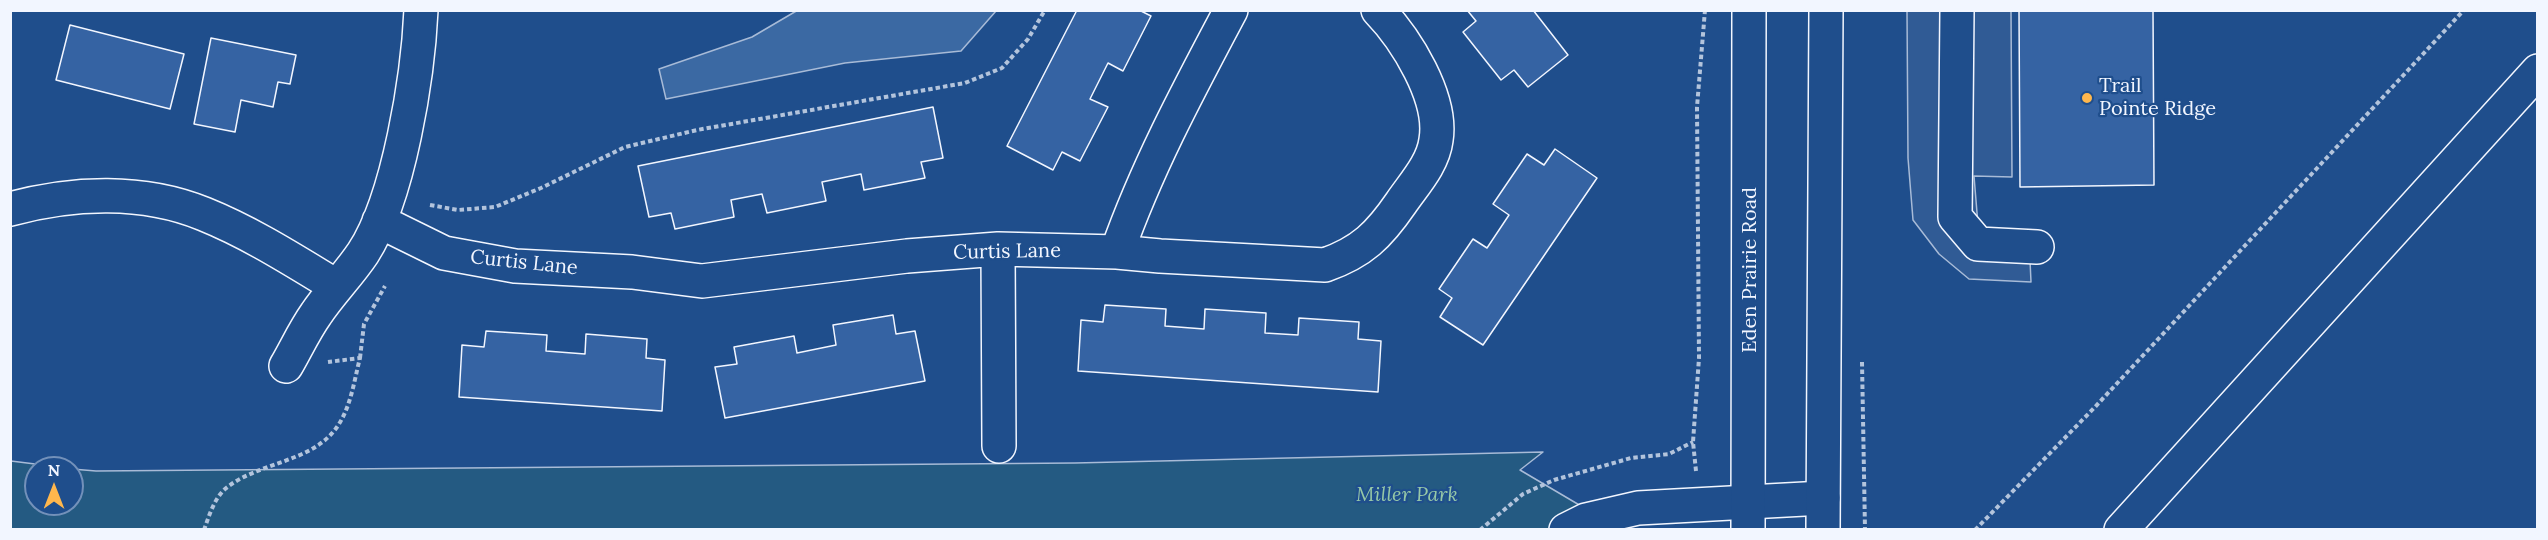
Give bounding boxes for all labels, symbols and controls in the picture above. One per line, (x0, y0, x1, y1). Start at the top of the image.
place label: Trail Pointe Ridge (2099, 74, 2216, 121)
marker: Trail Pointe Ridge (2080, 91, 2094, 105)
street label: Eden Prairie Road (1738, 187, 1762, 353)
street label: Curtis Lane (953, 239, 1061, 265)
street label: Curtis Lane (469, 245, 579, 281)
north arrow (24, 456, 84, 516)
text: N (48, 460, 60, 480)
park label: Miller Park (1356, 483, 1458, 507)

